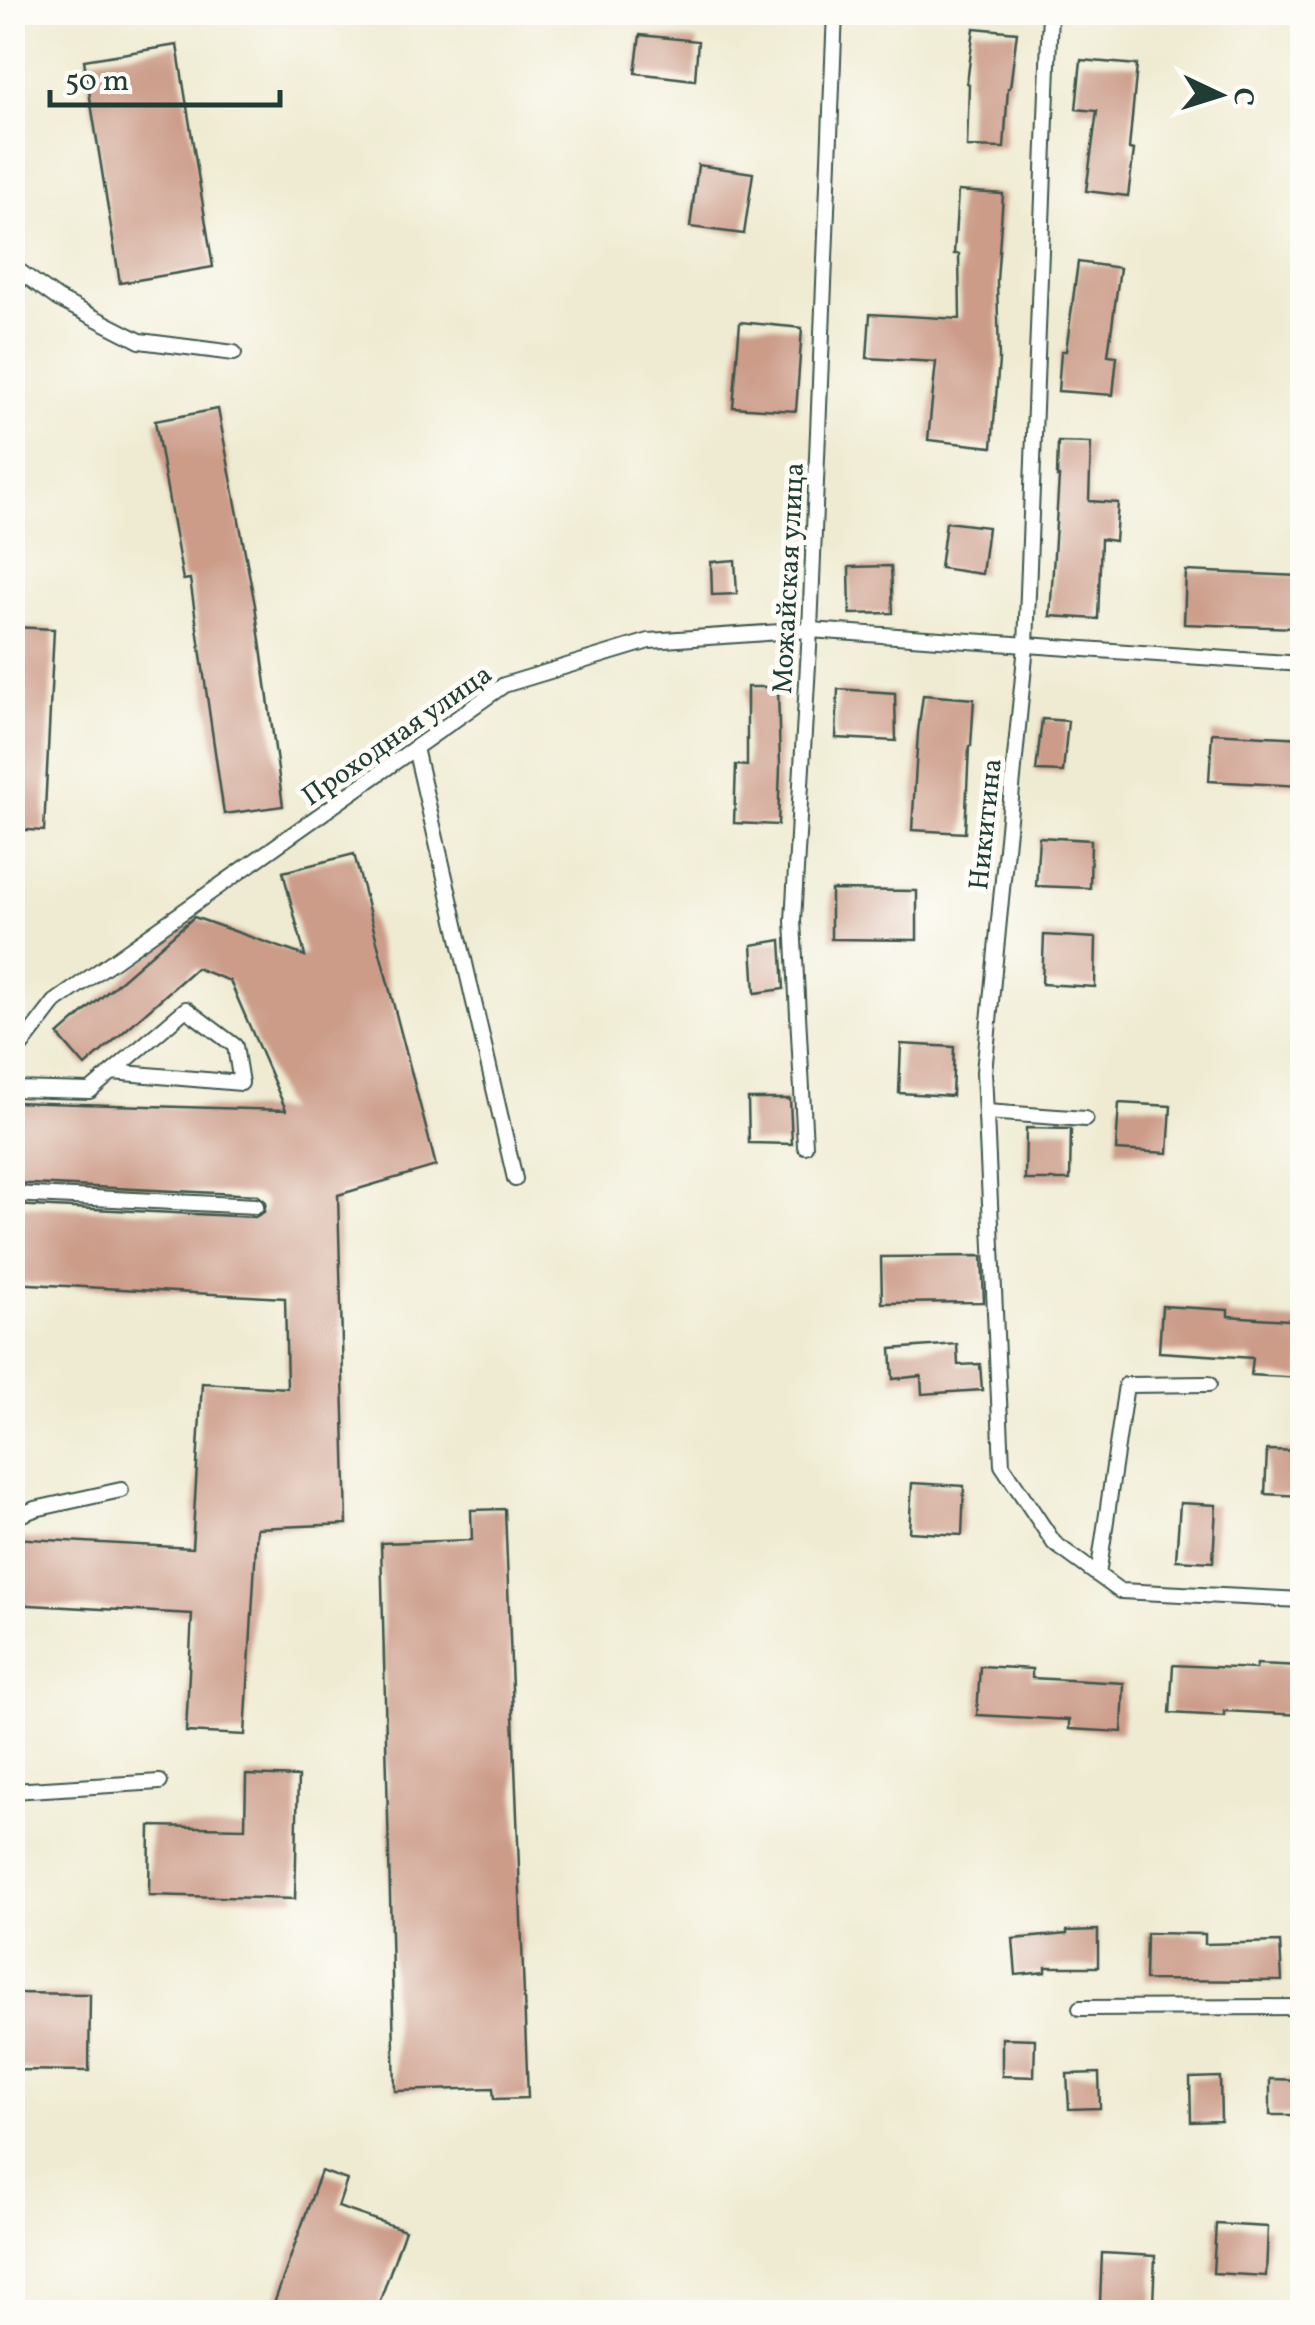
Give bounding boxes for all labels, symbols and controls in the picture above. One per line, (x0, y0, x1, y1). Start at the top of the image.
scale bar (50, 45, 280, 107)
north arrow (1170, 45, 1270, 145)
text: 50 m (65, 61, 129, 103)
text: С (1222, 86, 1263, 107)
street label: Можайская улица (764, 461, 815, 695)
street label: Проходная улица (294, 656, 500, 816)
street label: Никитина (960, 757, 1013, 892)

